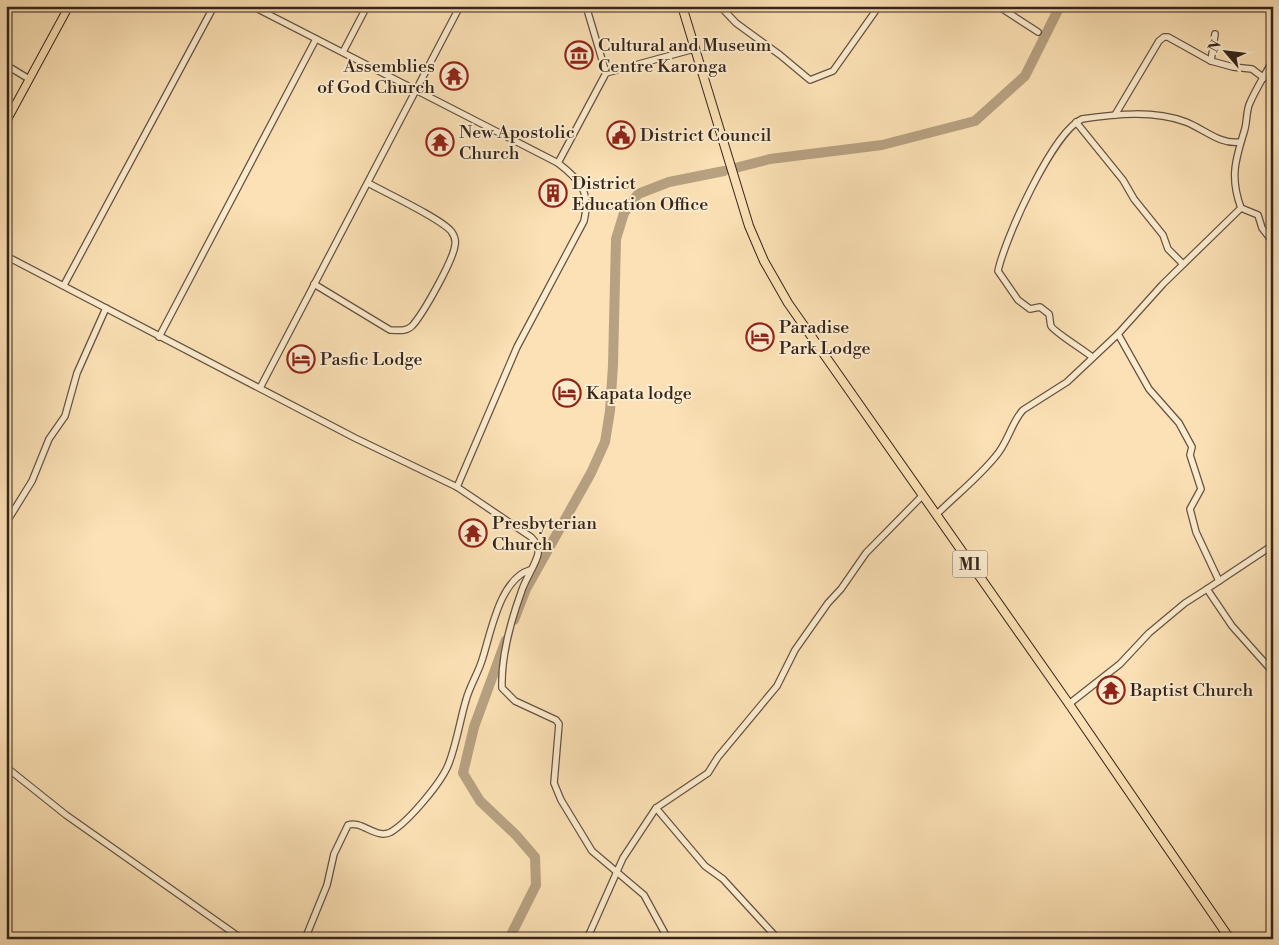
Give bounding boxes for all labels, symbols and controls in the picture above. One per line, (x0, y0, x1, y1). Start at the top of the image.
north arrow (1202, 28, 1252, 78)
place label: Cultural and Museum Centre Karonga (598, 34, 772, 78)
text: N (1205, 37, 1226, 55)
museum icon: Cultural and Museum Centre Karonga (564, 40, 594, 70)
place label: Assemblies of God Church (317, 55, 435, 99)
temple icon: Assemblies of God Church (439, 61, 469, 91)
public building icon: District Council (606, 120, 636, 150)
place label: New Apostolic Church (459, 121, 575, 165)
place label: District Council (640, 124, 772, 147)
temple icon: New Apostolic Church (425, 127, 455, 157)
place label: District Education Office (572, 172, 708, 216)
building icon: District Education Office (538, 178, 568, 208)
place label: Paradise Park Lodge (779, 316, 871, 360)
hotel icon: Paradise Park Lodge (745, 322, 775, 352)
hotel icon: Pasfic Lodge (286, 344, 316, 374)
place label: Pasfic Lodge (320, 348, 423, 371)
hotel icon: Kapata lodge (552, 378, 582, 408)
place label: Kapata lodge (586, 382, 692, 405)
place label: Presbyterian Church (492, 512, 597, 556)
temple icon: Presbyterian Church (458, 518, 488, 548)
road number: M1 (952, 550, 988, 578)
temple icon: Baptist Church (1096, 675, 1126, 705)
place label: Baptist Church (1129, 679, 1253, 702)

